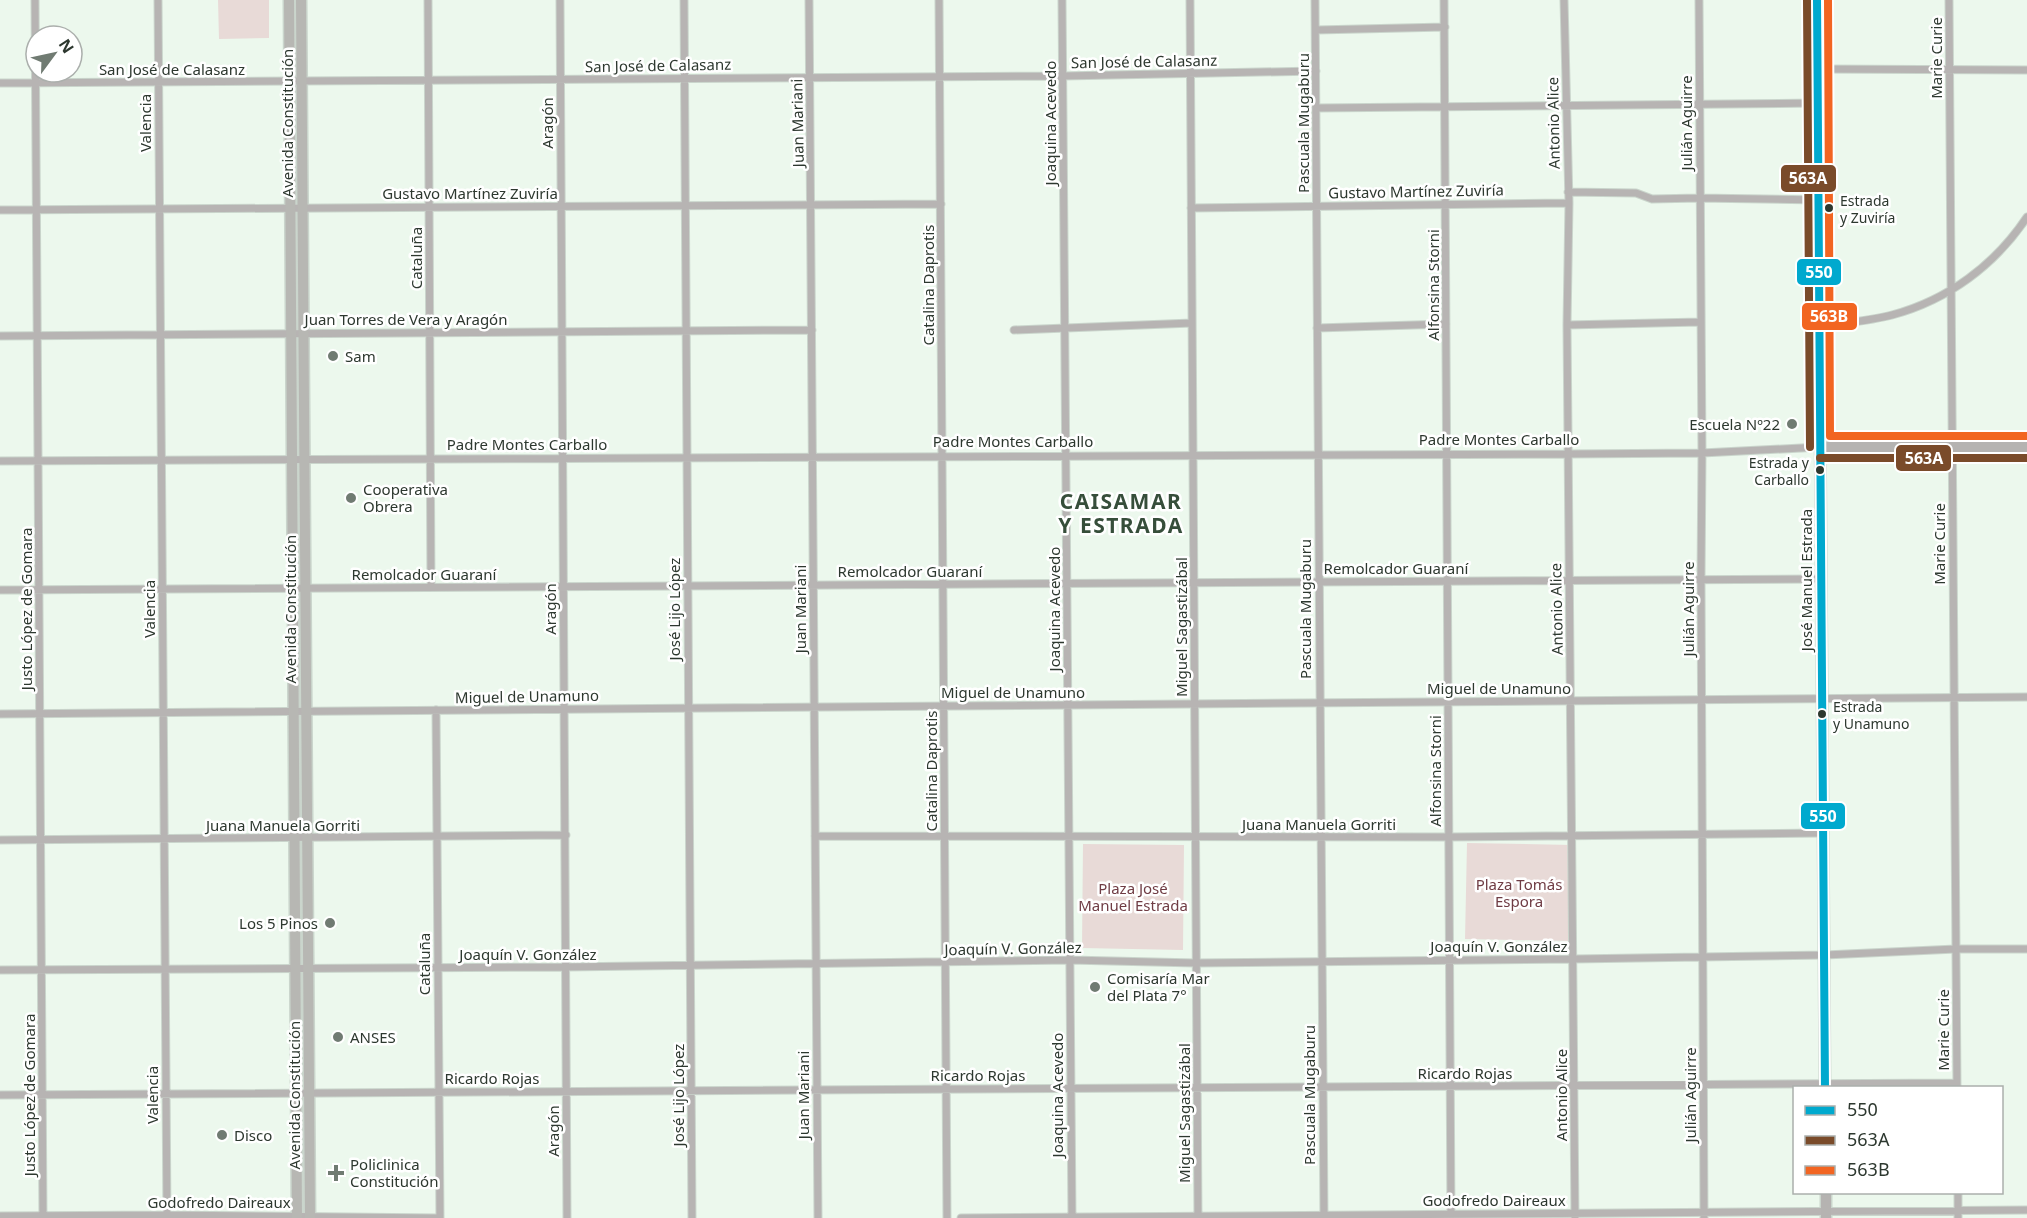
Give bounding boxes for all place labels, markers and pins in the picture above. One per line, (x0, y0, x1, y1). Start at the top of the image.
place label: Estrada y Zuviría (1840, 191, 1895, 227)
marker: Estrada y Zuviría (1823, 202, 1835, 214)
place label: Sam (345, 346, 376, 366)
marker: Sam (326, 349, 340, 363)
place label: Escuela Nº22 (1689, 414, 1780, 434)
marker: Escuela Nº22 (1785, 417, 1799, 431)
place label: Estrada y Carballo (1749, 453, 1810, 489)
marker: Estrada y Carballo (1814, 464, 1826, 476)
place label: Cooperativa Obrera (363, 479, 448, 516)
marker: Cooperativa Obrera (344, 491, 358, 505)
place label: Estrada y Unamuno (1833, 697, 1909, 733)
marker: Estrada y Unamuno (1816, 708, 1828, 720)
place label: Los 5 Pinos (239, 913, 318, 933)
marker: Los 5 Pinos (323, 916, 337, 930)
place label: Comisaría Mar del Plata 7° (1107, 968, 1210, 1005)
marker: Comisaría Mar del Plata 7° (1088, 980, 1102, 994)
place label: ANSES (350, 1027, 396, 1047)
marker: ANSES (331, 1030, 345, 1044)
place label: Disco (234, 1125, 272, 1145)
marker: Disco (215, 1128, 229, 1142)
place label: Policlinica Constitución (350, 1154, 438, 1191)
marker: Policlinica Constitución (327, 1164, 345, 1182)

